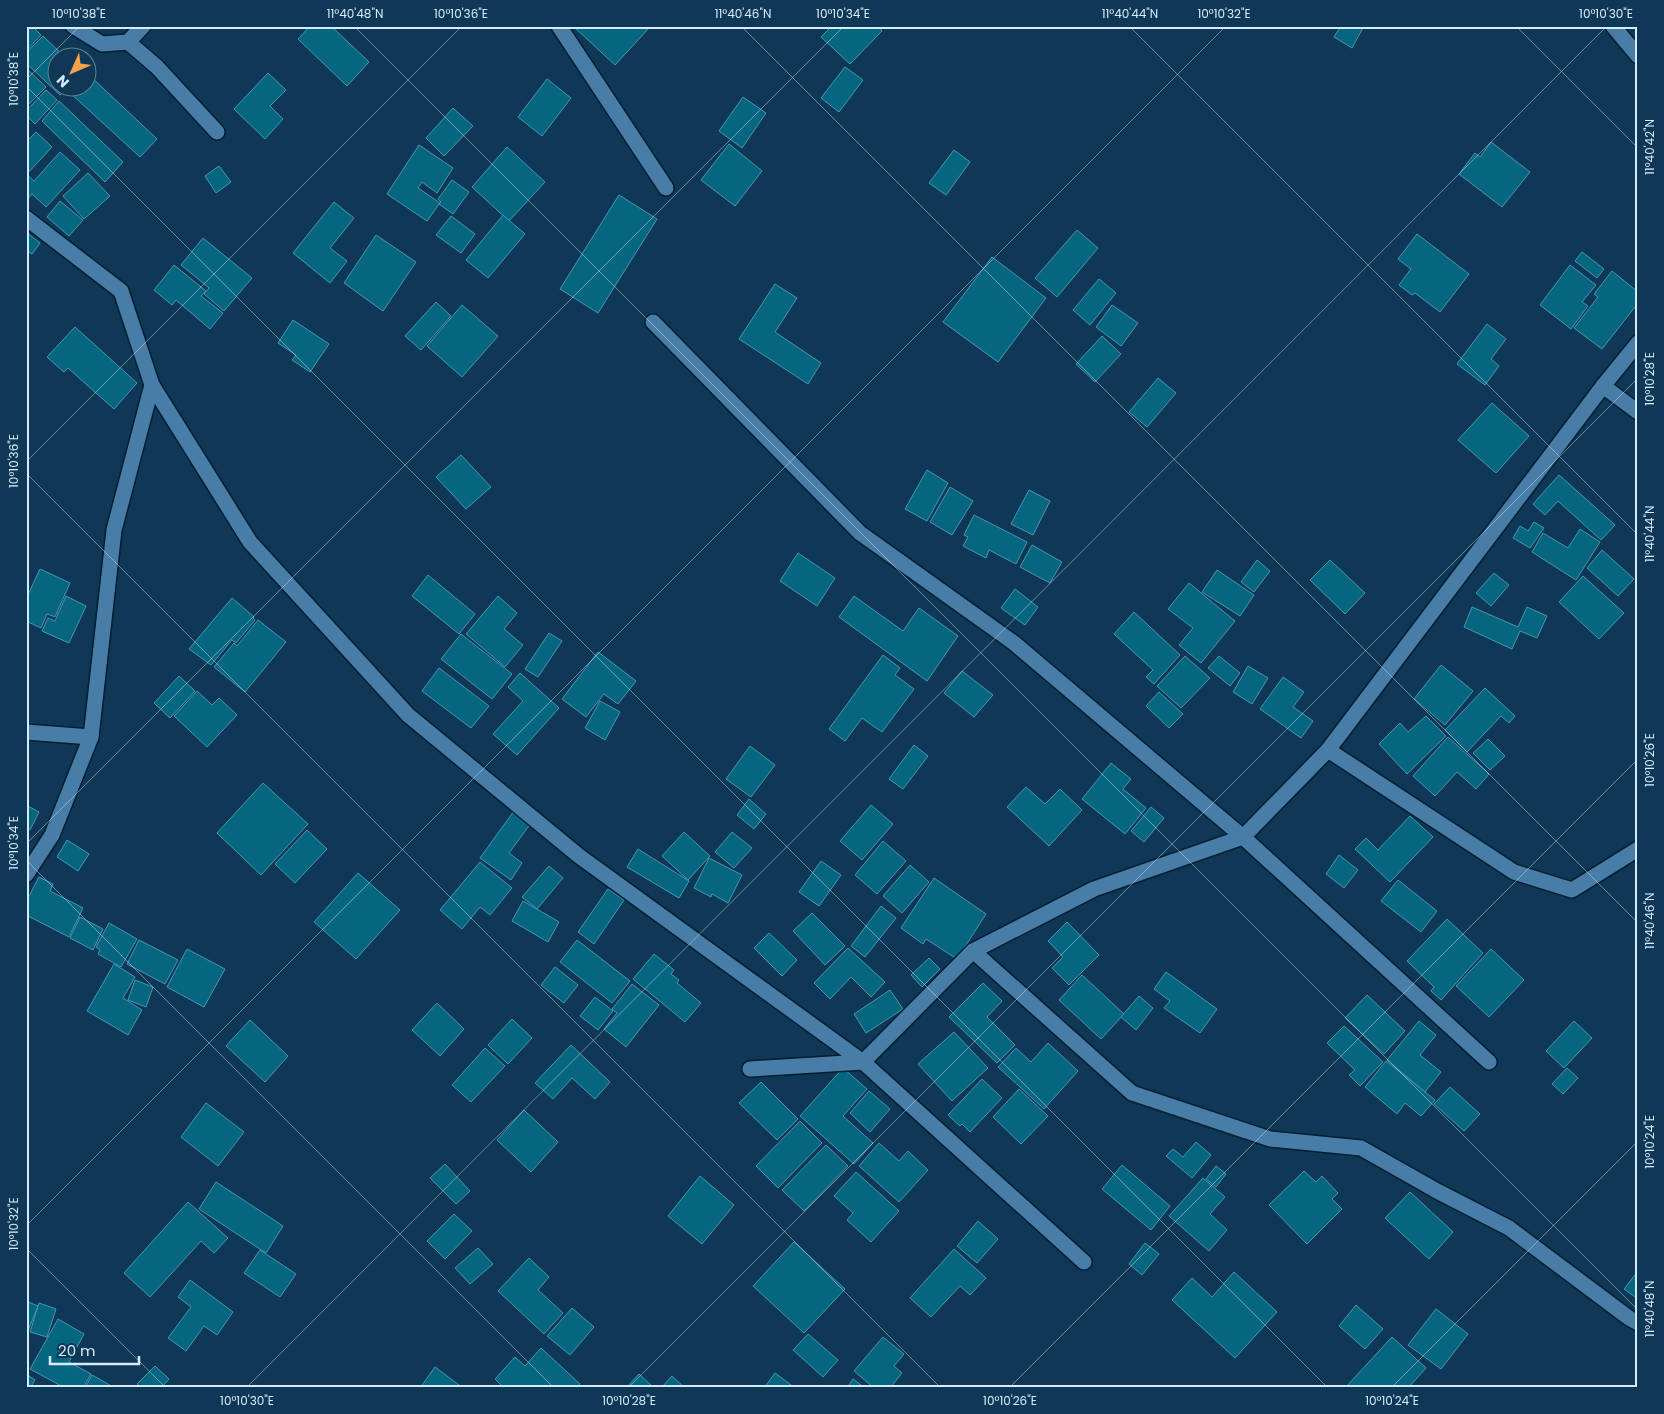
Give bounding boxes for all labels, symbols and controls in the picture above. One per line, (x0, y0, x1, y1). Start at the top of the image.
text: 10°10'38"E (52, 5, 106, 22)
text: 11°40'48"N (327, 5, 383, 22)
text: 10°10'36"E (434, 5, 488, 22)
text: 11°40'46"N (715, 5, 771, 22)
text: 10°10'34"E (816, 5, 870, 22)
text: 11°40'44"N (1102, 5, 1158, 22)
text: 10°10'32"E (1197, 5, 1251, 22)
text: 10°10'30"E (1579, 5, 1633, 22)
north arrow (48, 48, 98, 98)
text: 10°10'38"E (5, 52, 22, 106)
text: N (52, 70, 74, 92)
text: 11°40'42"N (1641, 119, 1658, 175)
text: 10°10'28"E (1641, 352, 1658, 406)
text: 10°10'36"E (5, 434, 22, 488)
text: 11°40'44"N (1641, 506, 1658, 562)
text: 10°10'26"E (1641, 733, 1658, 787)
text: 10°10'34"E (5, 816, 22, 870)
text: 11°40'46"N (1641, 893, 1658, 949)
text: 10°10'24"E (1641, 1115, 1658, 1169)
text: 10°10'32"E (5, 1197, 22, 1251)
text: 11°40'48"N (1641, 1281, 1658, 1337)
scale bar (50, 1334, 139, 1366)
text: 20 m (58, 1340, 96, 1361)
text: 10°10'30"E (220, 1392, 274, 1409)
text: 10°10'28"E (602, 1392, 656, 1409)
text: 10°10'26"E (983, 1392, 1037, 1409)
text: 10°10'24"E (1365, 1392, 1419, 1409)

